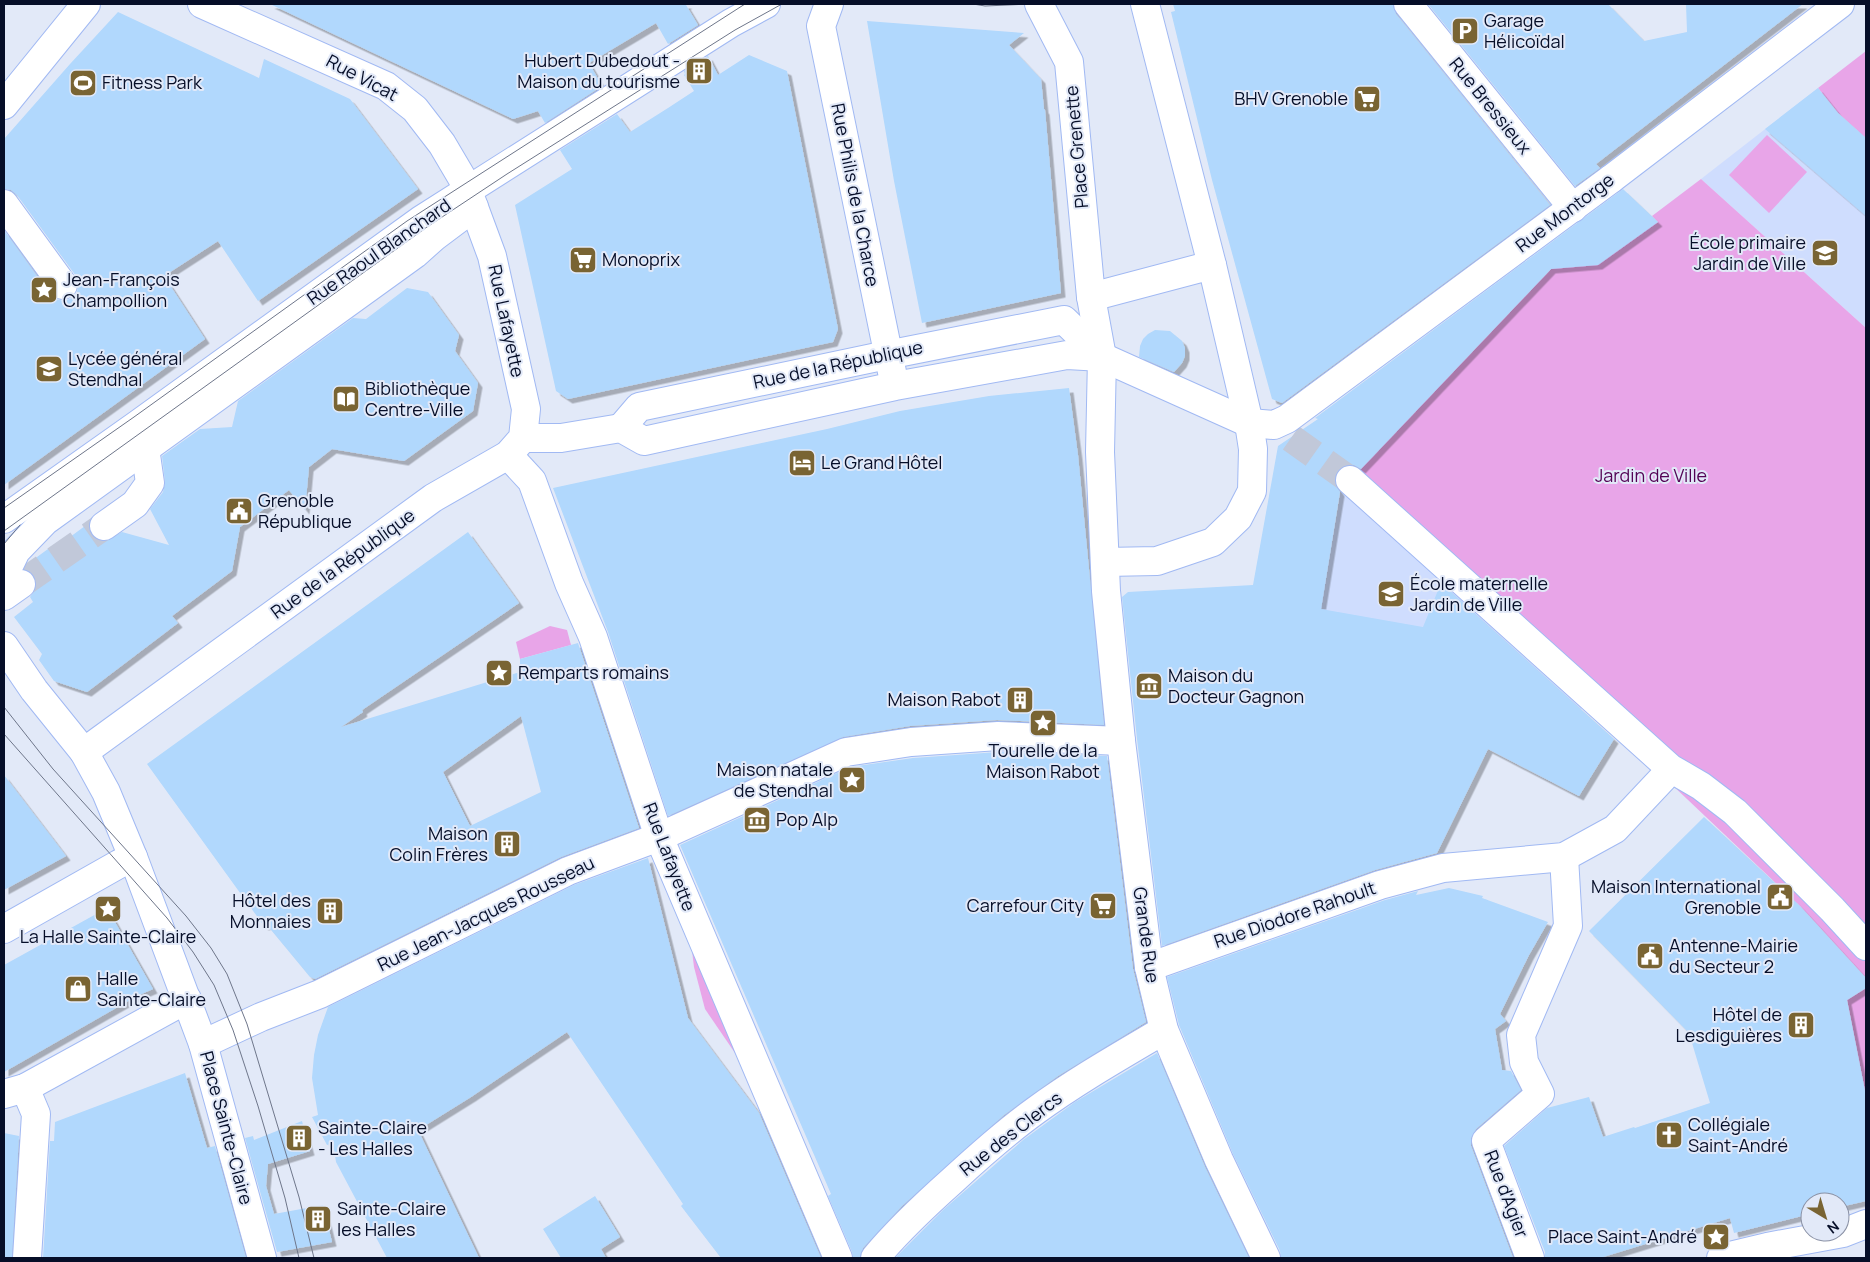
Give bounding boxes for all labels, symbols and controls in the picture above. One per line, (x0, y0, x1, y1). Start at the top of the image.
place label: Garage Hélicoïdal (1484, 8, 1565, 53)
parking icon: Garage Hélicoïdal (1450, 16, 1480, 46)
street label: Rue Vicat (322, 48, 403, 106)
place label: Hubert Dubedout - Maison du tourisme (517, 48, 680, 93)
street label: Rue Bressieux (1444, 52, 1537, 159)
building icon: Hubert Dubedout - Maison du tourisme (684, 56, 714, 86)
sports icon: Fitness Park (68, 68, 98, 98)
place label: Fitness Park (102, 70, 203, 94)
supermarket icon: BHV Grenoble (1352, 84, 1382, 114)
street label: Place Grenette (1059, 85, 1093, 209)
place label: BHV Grenoble (1234, 86, 1348, 110)
street label: Rue Philis de la Charce (826, 101, 886, 288)
street label: Rue Montorge (1510, 167, 1619, 257)
street label: Rue Raoul Blanchard (302, 193, 455, 310)
place label: École primaire Jardin de Ville (1689, 230, 1806, 275)
school or university icon: École primaire Jardin de Ville (1810, 238, 1840, 268)
supermarket icon: Monoprix (568, 245, 598, 275)
place label: Monoprix (602, 247, 680, 271)
street label: Rue Lafayette (483, 262, 531, 379)
place label: Jean-François Champollion (63, 267, 180, 312)
place icon: Jean-François Champollion (29, 275, 59, 305)
street label: Rue de la République (751, 334, 925, 394)
place label: Lycée général Stendhal (68, 346, 182, 391)
school or university icon: Lycée général Stendhal (34, 354, 64, 384)
place label: Bibliothèque Centre-Ville (365, 376, 470, 421)
library icon: Bibliothèque Centre-Ville (331, 384, 361, 414)
hotel icon: Le Grand Hôtel (787, 448, 817, 478)
place label: Le Grand Hôtel (821, 450, 943, 474)
park label: Jardin de Ville (1595, 463, 1707, 487)
place label: Grenoble République (258, 488, 352, 533)
public building icon: Grenoble République (224, 496, 254, 526)
street label: Rue de la République (266, 503, 419, 624)
place label: École maternelle Jardin de Ville (1410, 571, 1548, 616)
school or university icon: École maternelle Jardin de Ville (1376, 579, 1406, 609)
place icon: Remparts romains (484, 658, 514, 688)
place label: Remparts romains (518, 660, 669, 684)
place label: Maison du Docteur Gagnon (1168, 663, 1304, 708)
museum icon: Maison du Docteur Gagnon (1134, 671, 1164, 701)
building icon: Maison Rabot (1005, 685, 1035, 715)
place label: Maison Rabot (887, 687, 1001, 711)
place icon: Tourelle de la Maison Rabot (1028, 708, 1058, 738)
place label: Tourelle de la Maison Rabot (986, 738, 1100, 783)
place label: Maison natale de Stendhal (717, 757, 833, 802)
place icon: Maison natale de Stendhal (837, 765, 867, 795)
street label: Rue Lafayette (638, 799, 702, 914)
museum icon: Pop Alp (742, 805, 772, 835)
place label: Pop Alp (776, 807, 838, 831)
place label: Maison Colin Frères (389, 821, 488, 866)
building icon: Maison Colin Frères (492, 829, 522, 859)
street label: Rue Jean-Jacques Rousseau (373, 850, 598, 976)
place label: Maison International Grenoble (1591, 874, 1761, 919)
street label: Rue Diodore Rahoult (1211, 875, 1379, 953)
public building icon: Maison International Grenoble (1765, 882, 1795, 912)
street label: Grande Rue (1128, 885, 1166, 984)
place label: Hôtel des Monnaies (230, 888, 311, 933)
supermarket icon: Carrefour City (1088, 891, 1118, 921)
place label: Carrefour City (967, 893, 1084, 917)
place icon: La Halle Sainte-Claire (93, 894, 123, 924)
building icon: Hôtel des Monnaies (315, 896, 345, 926)
place label: La Halle Sainte-Claire (20, 924, 196, 948)
place label: Antenne-Mairie du Secteur 2 (1669, 933, 1798, 978)
public building icon: Antenne-Mairie du Secteur 2 (1635, 941, 1665, 971)
place label: Halle Sainte-Claire (97, 966, 206, 1011)
shop icon: Halle Sainte-Claire (63, 974, 93, 1004)
place label: Hôtel de Lesdiguières (1676, 1002, 1782, 1047)
building icon: Hôtel de Lesdiguières (1786, 1010, 1816, 1040)
street label: Place Sainte-Claire (195, 1048, 259, 1207)
street label: Rue des Clercs (954, 1086, 1067, 1181)
place label: Collégiale Saint-André (1688, 1112, 1788, 1157)
place label: Sainte-Claire - Les Halles (318, 1115, 427, 1160)
church icon: Collégiale Saint-André (1654, 1120, 1684, 1150)
building icon: Sainte-Claire - Les Halles (284, 1123, 314, 1153)
street label: Rue d'Agier (1479, 1146, 1535, 1241)
north arrow (1800, 1192, 1850, 1242)
place label: Sainte-Claire les Halles (337, 1196, 446, 1241)
building icon: Sainte-Claire les Halles (303, 1204, 333, 1234)
text: N (1823, 1217, 1843, 1238)
place icon: Place Saint-André (1701, 1222, 1731, 1252)
place label: Place Saint-André (1548, 1224, 1697, 1248)

